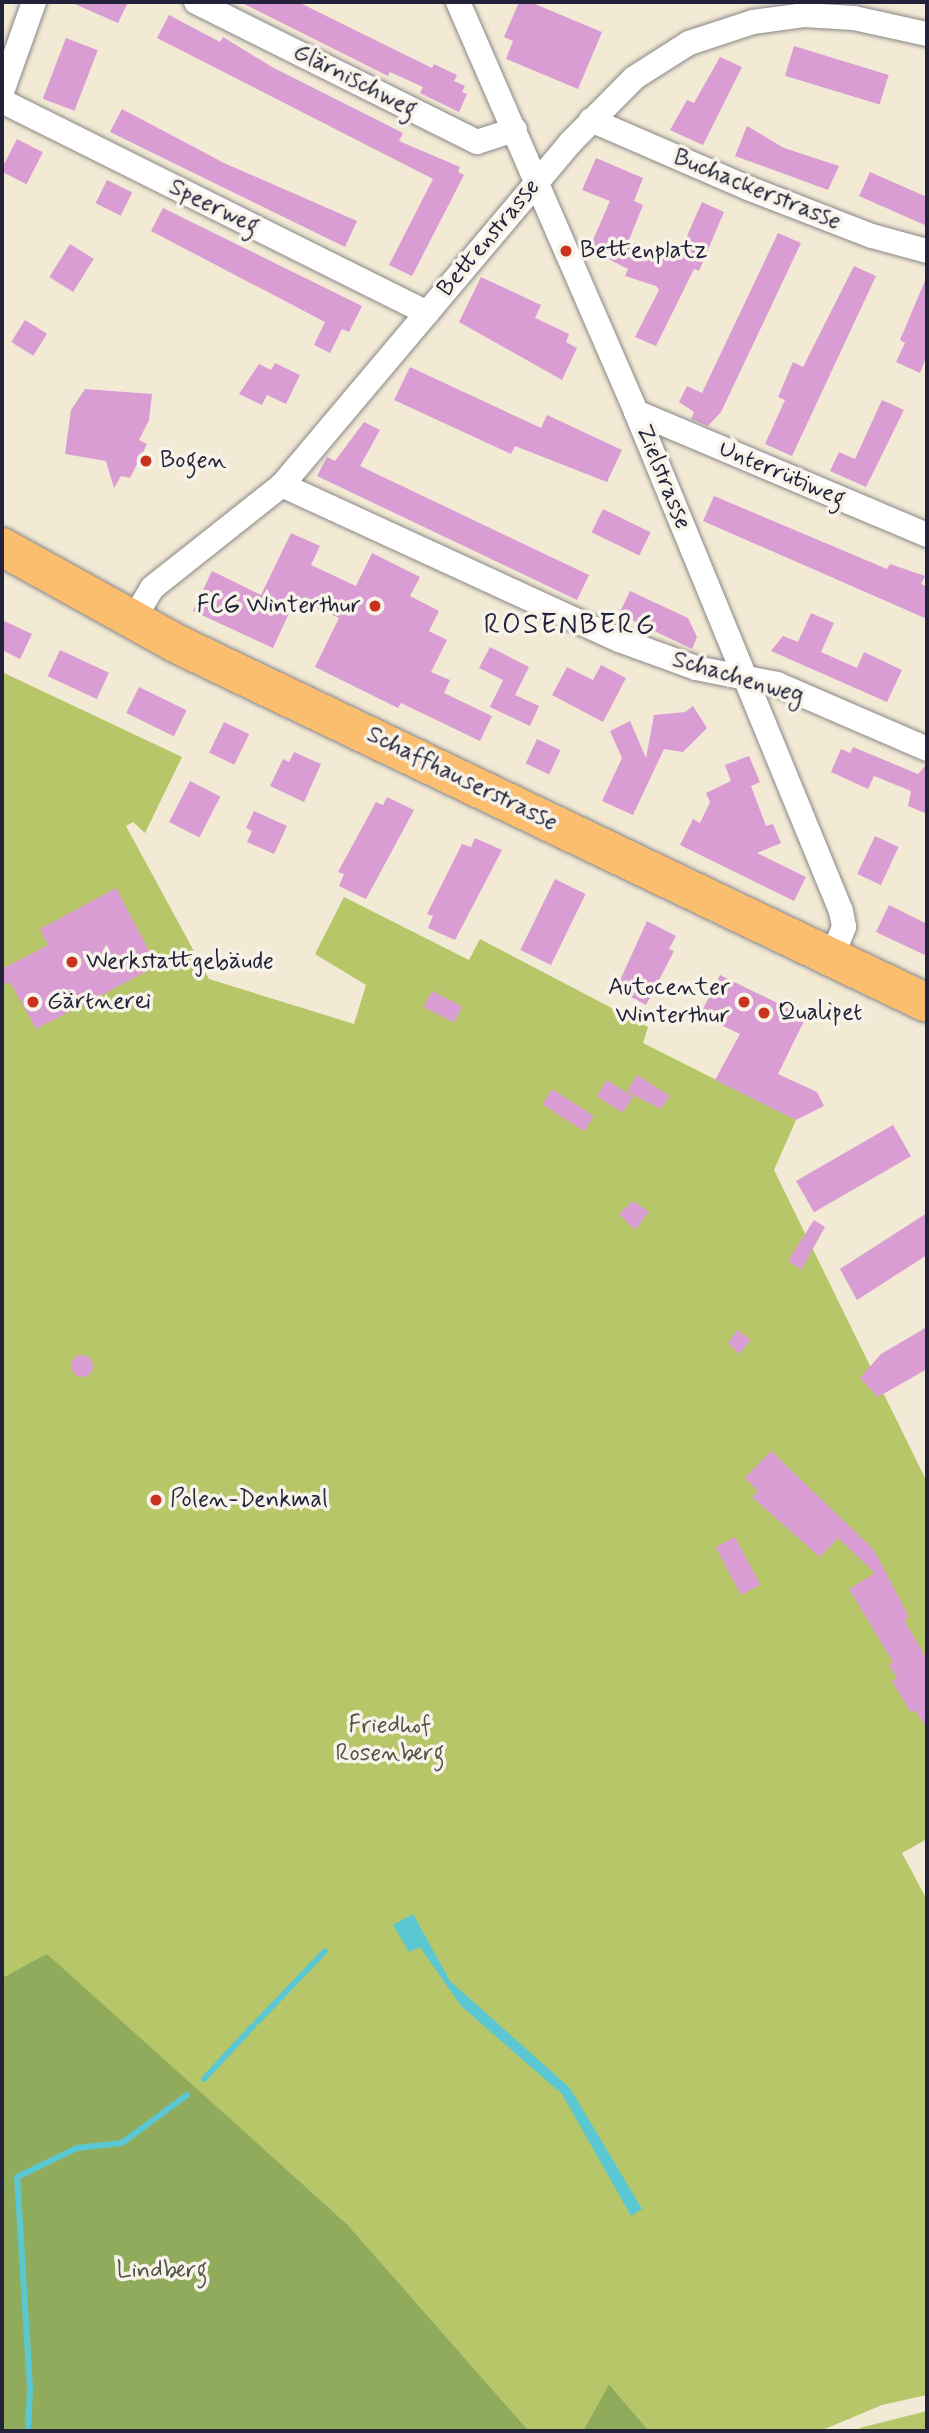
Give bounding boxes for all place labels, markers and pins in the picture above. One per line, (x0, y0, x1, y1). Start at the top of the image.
place label: Bettenplatz (580, 237, 707, 265)
marker: Bettenplatz (558, 243, 574, 259)
place label: Bogen (160, 447, 226, 475)
marker: Bogen (138, 453, 154, 469)
place label: FCG Winterthur (197, 592, 361, 620)
marker: FCG Winterthur (367, 598, 383, 614)
place label: Werkstattgebäude (86, 948, 274, 976)
marker: Werkstattgebäude (64, 954, 80, 970)
place label: Autocenter Winterthur (608, 974, 730, 1030)
place label: Gärtnerei (47, 988, 151, 1016)
marker: Gärtnerei (25, 994, 41, 1010)
marker: Autocenter Winterthur (736, 994, 752, 1010)
place label: Qualipet (778, 999, 862, 1027)
marker: Qualipet (756, 1005, 772, 1021)
place label: Polen-Denkmal (170, 1486, 328, 1514)
marker: Polen-Denkmal (148, 1492, 164, 1508)

